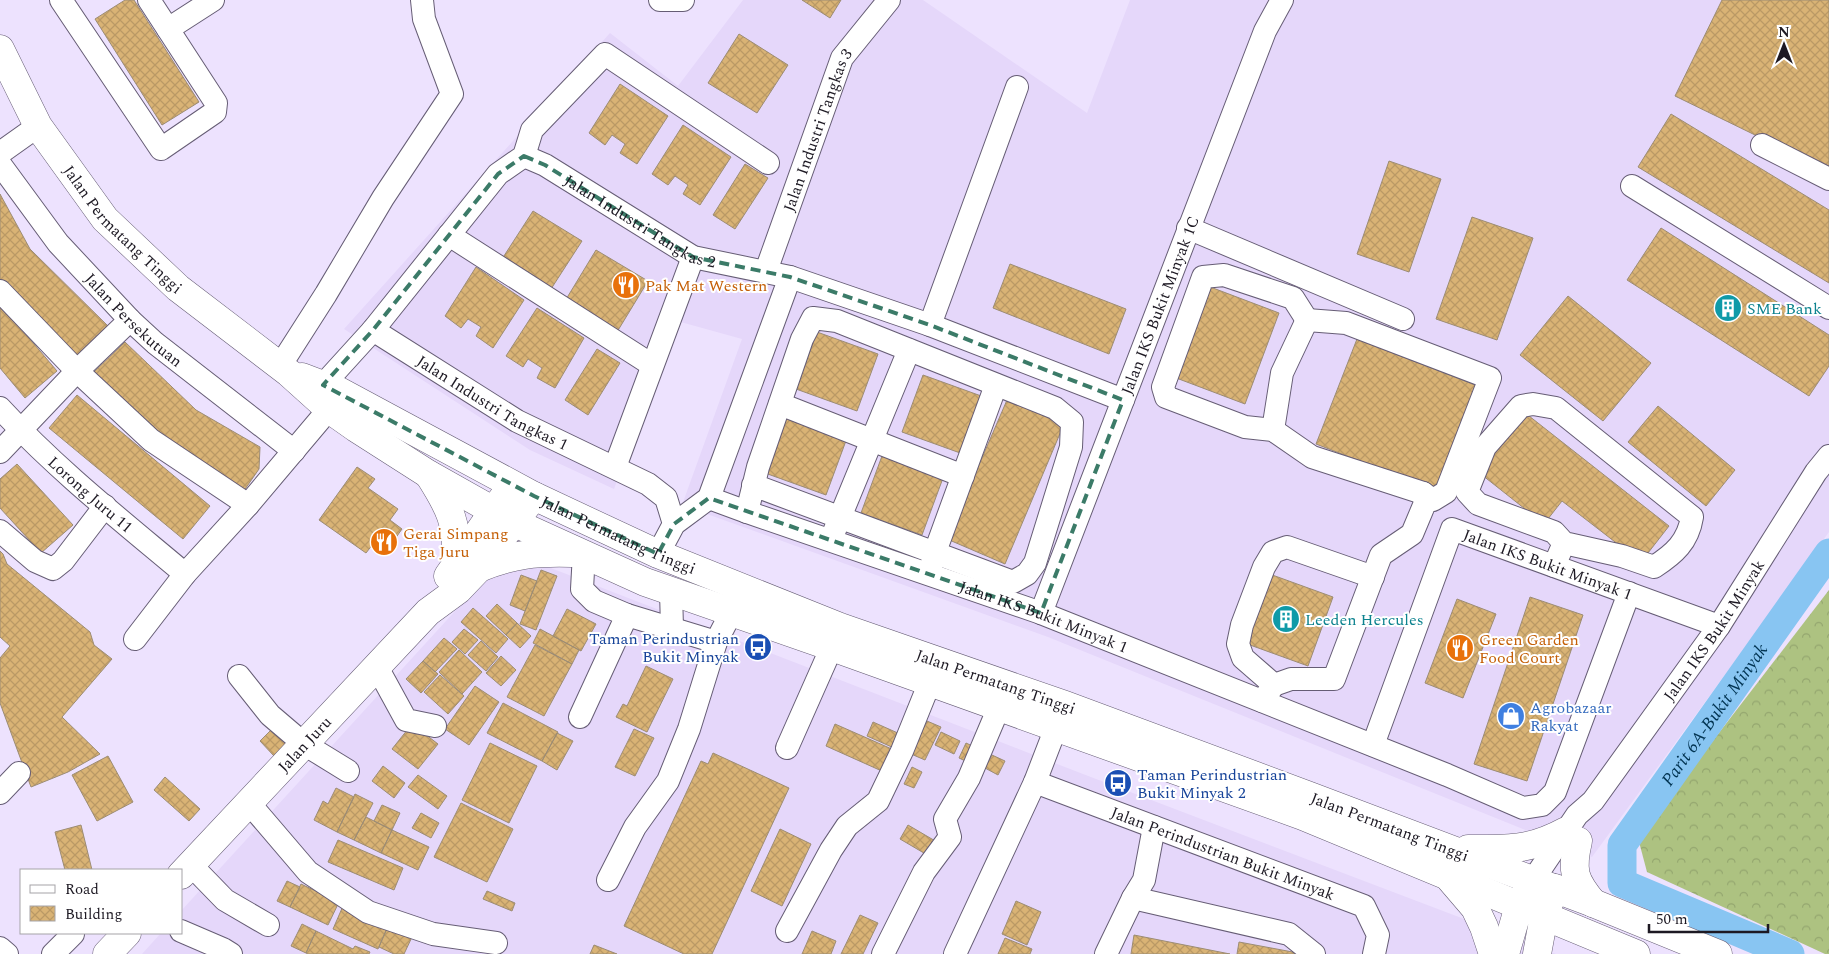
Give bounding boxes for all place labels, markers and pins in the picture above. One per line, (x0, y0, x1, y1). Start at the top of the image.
restaurant icon: Pak Mat Western (611, 270, 641, 300)
place label: Pak Mat Western (645, 274, 767, 298)
building icon: SME Bank (1713, 293, 1743, 323)
place label: SME Bank (1747, 297, 1822, 321)
place label: Gerai Simpang Tiga Juru (403, 522, 509, 564)
restaurant icon: Gerai Simpang Tiga Juru (369, 527, 399, 557)
building icon: Leeden Hercules (1271, 604, 1301, 634)
place label: Leeden Hercules (1305, 608, 1424, 632)
place label: Taman Perindustrian Bukit Minyak (589, 627, 739, 669)
place label: Green Garden Food Court (1479, 628, 1579, 670)
bus stop icon: Taman Perindustrian Bukit Minyak (743, 632, 773, 662)
restaurant icon: Green Garden Food Court (1445, 633, 1475, 663)
place label: Agrobazaar Rakyat (1530, 696, 1612, 738)
shop icon: Agrobazaar Rakyat (1496, 701, 1526, 731)
place label: Taman Perindustrian Bukit Minyak 2 (1137, 763, 1287, 805)
bus stop icon: Taman Perindustrian Bukit Minyak 2 (1103, 768, 1133, 798)

